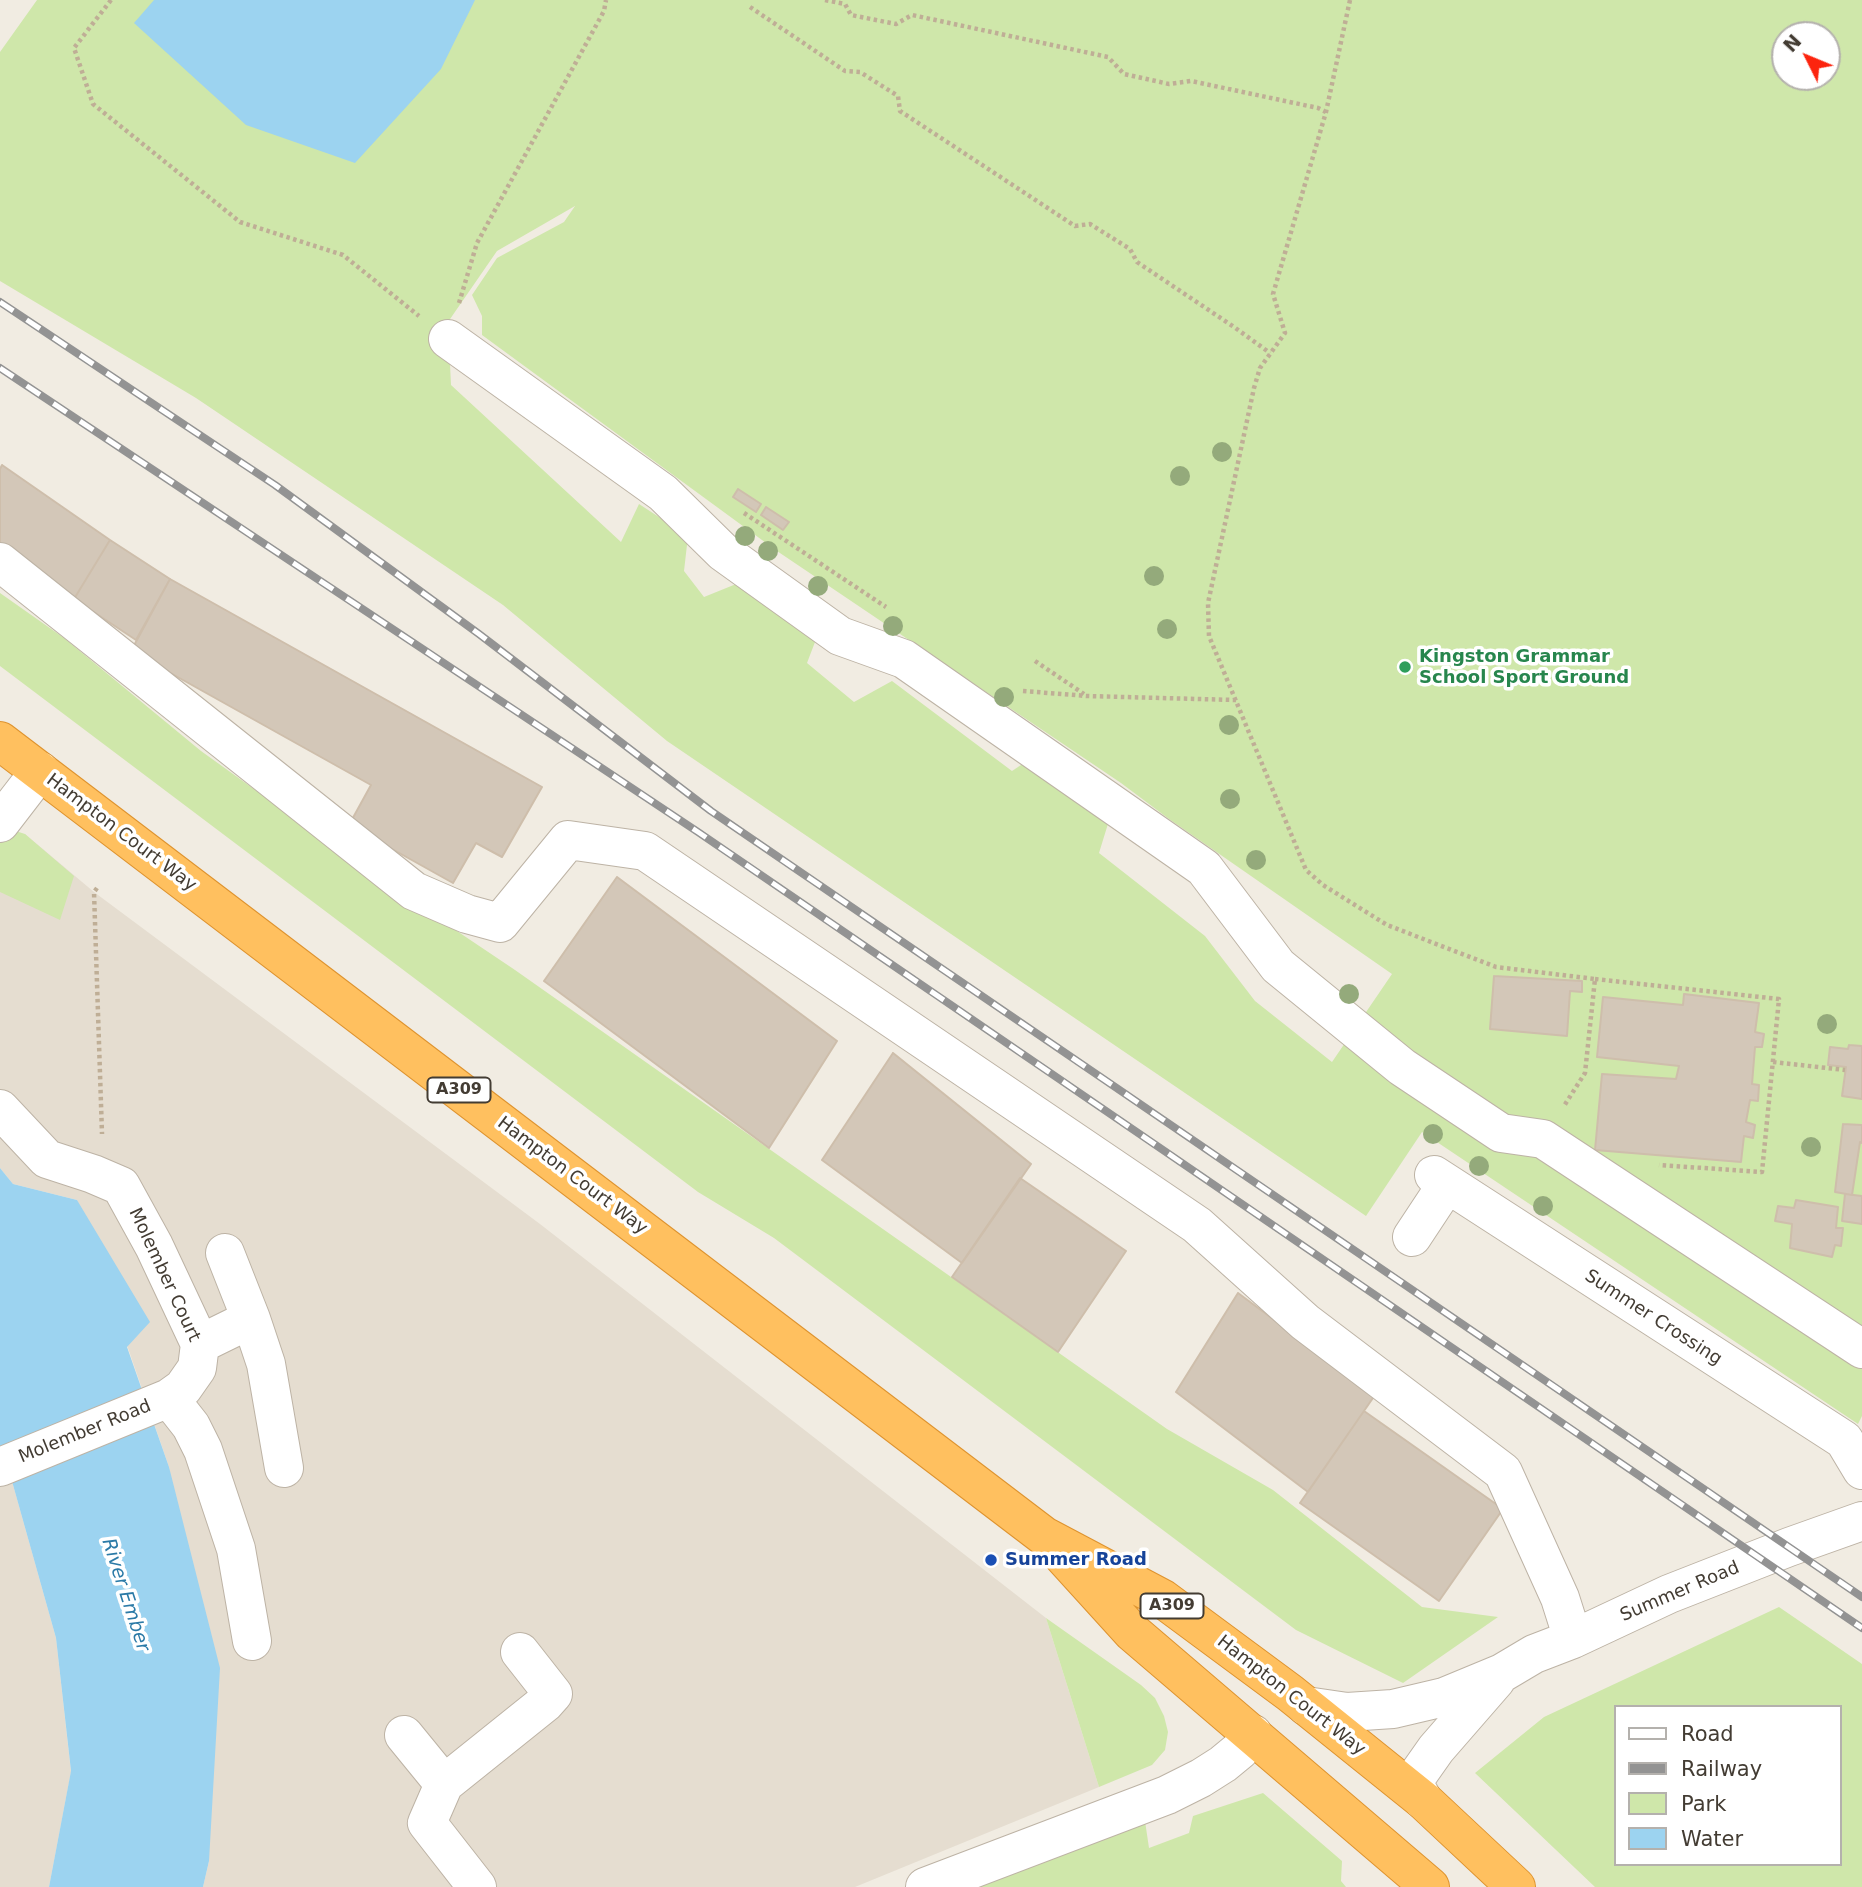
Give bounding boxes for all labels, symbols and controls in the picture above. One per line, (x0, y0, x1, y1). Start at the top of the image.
north arrow (1771, 21, 1841, 91)
text: N (1779, 30, 1806, 56)
place label: Kingston Grammar School Sport Ground (1419, 646, 1629, 688)
marker: Kingston Grammar School Sport Ground (1397, 659, 1413, 675)
street label: Hampton Court Way (42, 770, 200, 896)
road number: A309 (428, 1078, 490, 1102)
street label: Hampton Court Way (493, 1113, 651, 1239)
street label: Molember Court (124, 1205, 204, 1345)
street label: Summer Crossing (1580, 1266, 1726, 1370)
street label: Molember Road (16, 1396, 154, 1468)
water label: River Ember (96, 1536, 154, 1654)
place label: Summer Road (1005, 1549, 1147, 1571)
marker: Summer Road (983, 1552, 999, 1568)
street label: Summer Road (1617, 1557, 1743, 1627)
road number: A309 (1140, 1594, 1204, 1618)
street label: Hampton Court Way (1213, 1631, 1369, 1761)
legend (1614, 1705, 1841, 1866)
text: Road (1681, 1722, 1734, 1746)
text: Railway (1681, 1757, 1762, 1781)
text: Park (1681, 1792, 1726, 1816)
text: Water (1681, 1827, 1743, 1851)

